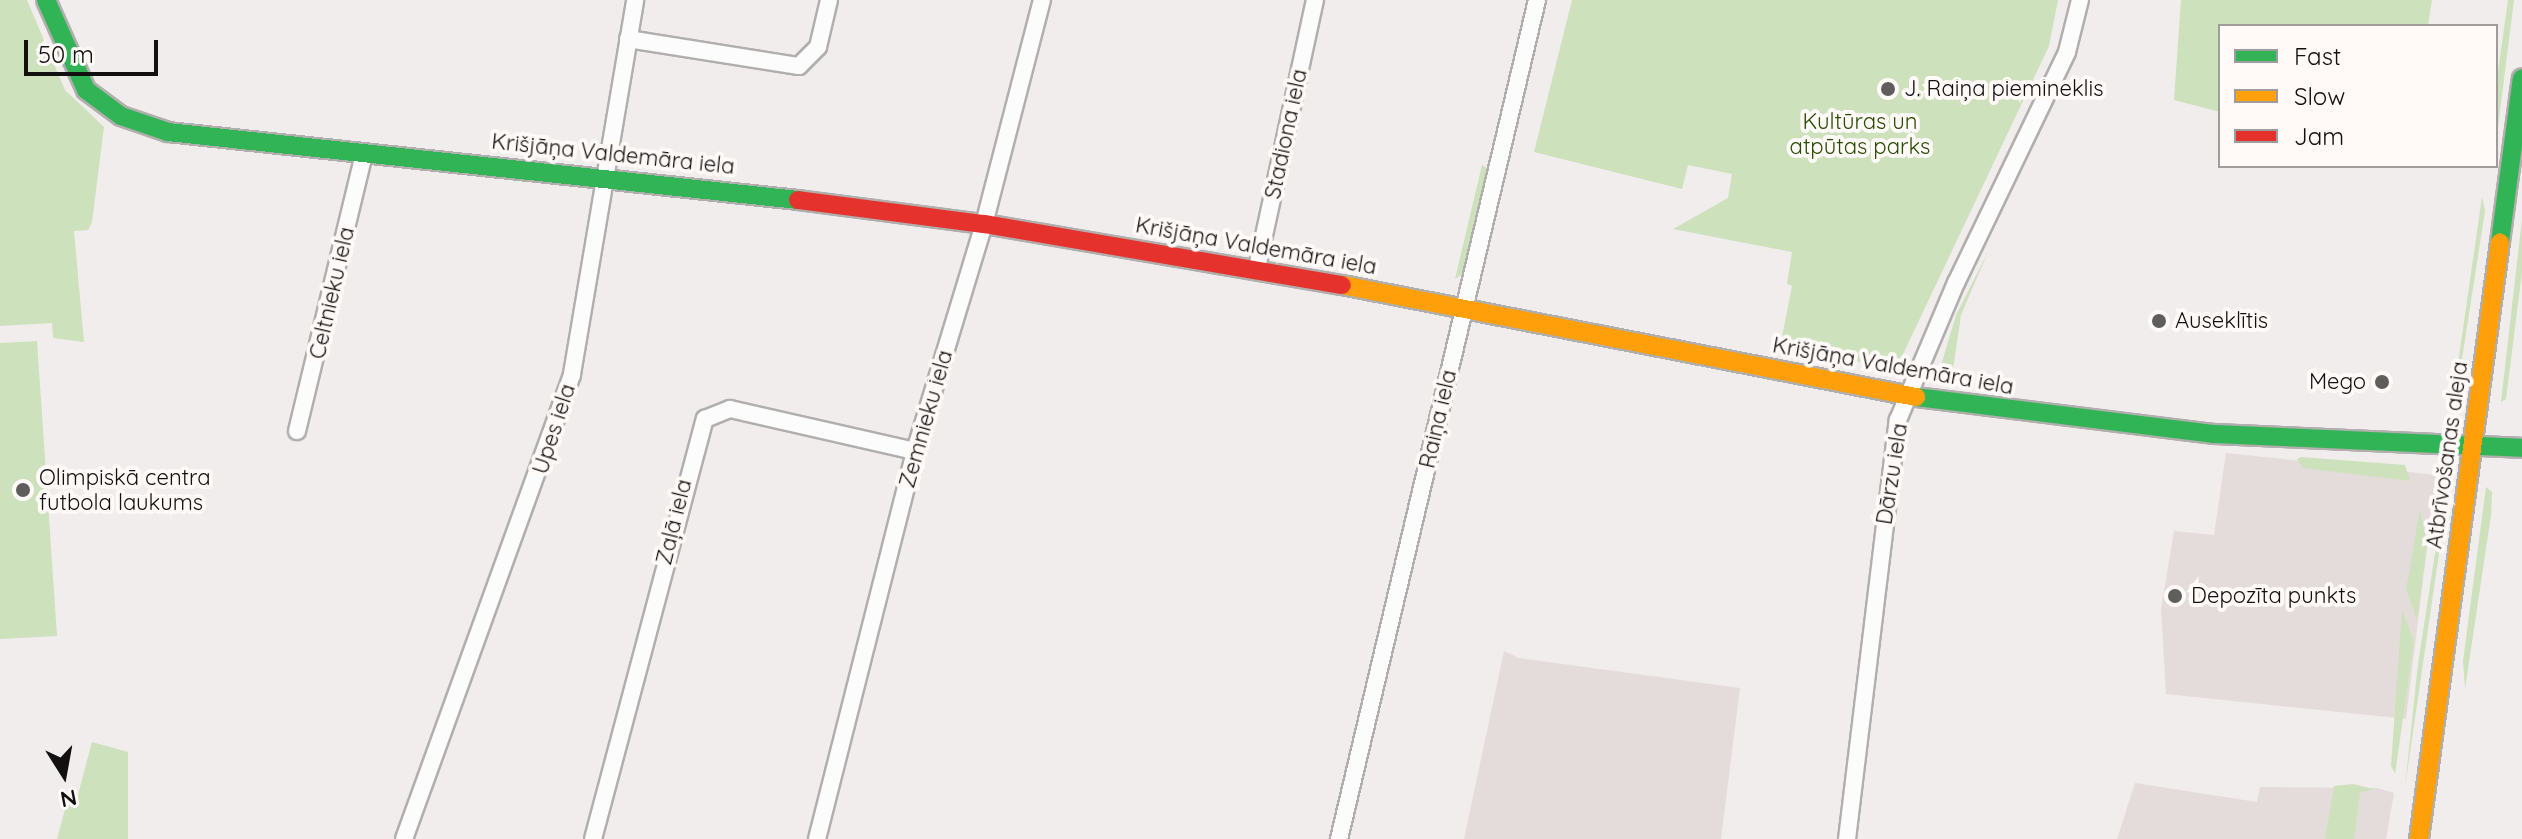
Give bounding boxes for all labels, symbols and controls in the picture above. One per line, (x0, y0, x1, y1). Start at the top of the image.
scale bar (28, 24, 162, 74)
legend (2218, 24, 2498, 168)
text: 50 m (38, 39, 94, 69)
text: Fast (2294, 41, 2341, 71)
street label: Stadiona iela (1259, 67, 1313, 201)
place label: J. Raiņa piemineklis (1904, 76, 2104, 102)
marker: J. Raiņa piemineklis (1879, 80, 1897, 98)
text: Slow (2294, 81, 2345, 111)
park label: Kultūras un atpūtas parks (1790, 108, 1930, 160)
text: Jam (2294, 121, 2344, 151)
street label: Krišjāņa Valdemāra iela (490, 128, 736, 180)
street label: Krišjāņa Valdemāra iela (1133, 212, 1379, 280)
street label: Celtnieku iela (304, 224, 360, 362)
place label: Auseklītis (2175, 308, 2268, 334)
marker: Auseklītis (2150, 312, 2168, 330)
street label: Krišjāņa Valdemāra iela (1770, 332, 2016, 400)
street label: Zemnieku iela (894, 347, 958, 491)
street label: Atbrīvošanas aleja (2421, 360, 2473, 550)
street label: Raiņa iela (1414, 367, 1462, 471)
place label: Mego (2309, 369, 2366, 395)
marker: Mego (2373, 373, 2391, 391)
street label: Upes iela (527, 381, 581, 477)
street label: Dārzu iela (1871, 421, 1913, 527)
place label: Olimpiskā centra futbola laukums (39, 464, 211, 516)
street label: Zaļā iela (651, 476, 697, 568)
marker: Olimpiskā centra futbola laukums (14, 481, 32, 499)
place label: Depozīta punkts (2191, 583, 2356, 609)
marker: Depozīta punkts (2166, 587, 2184, 605)
north arrow (24, 735, 104, 815)
text: N (58, 783, 79, 814)

